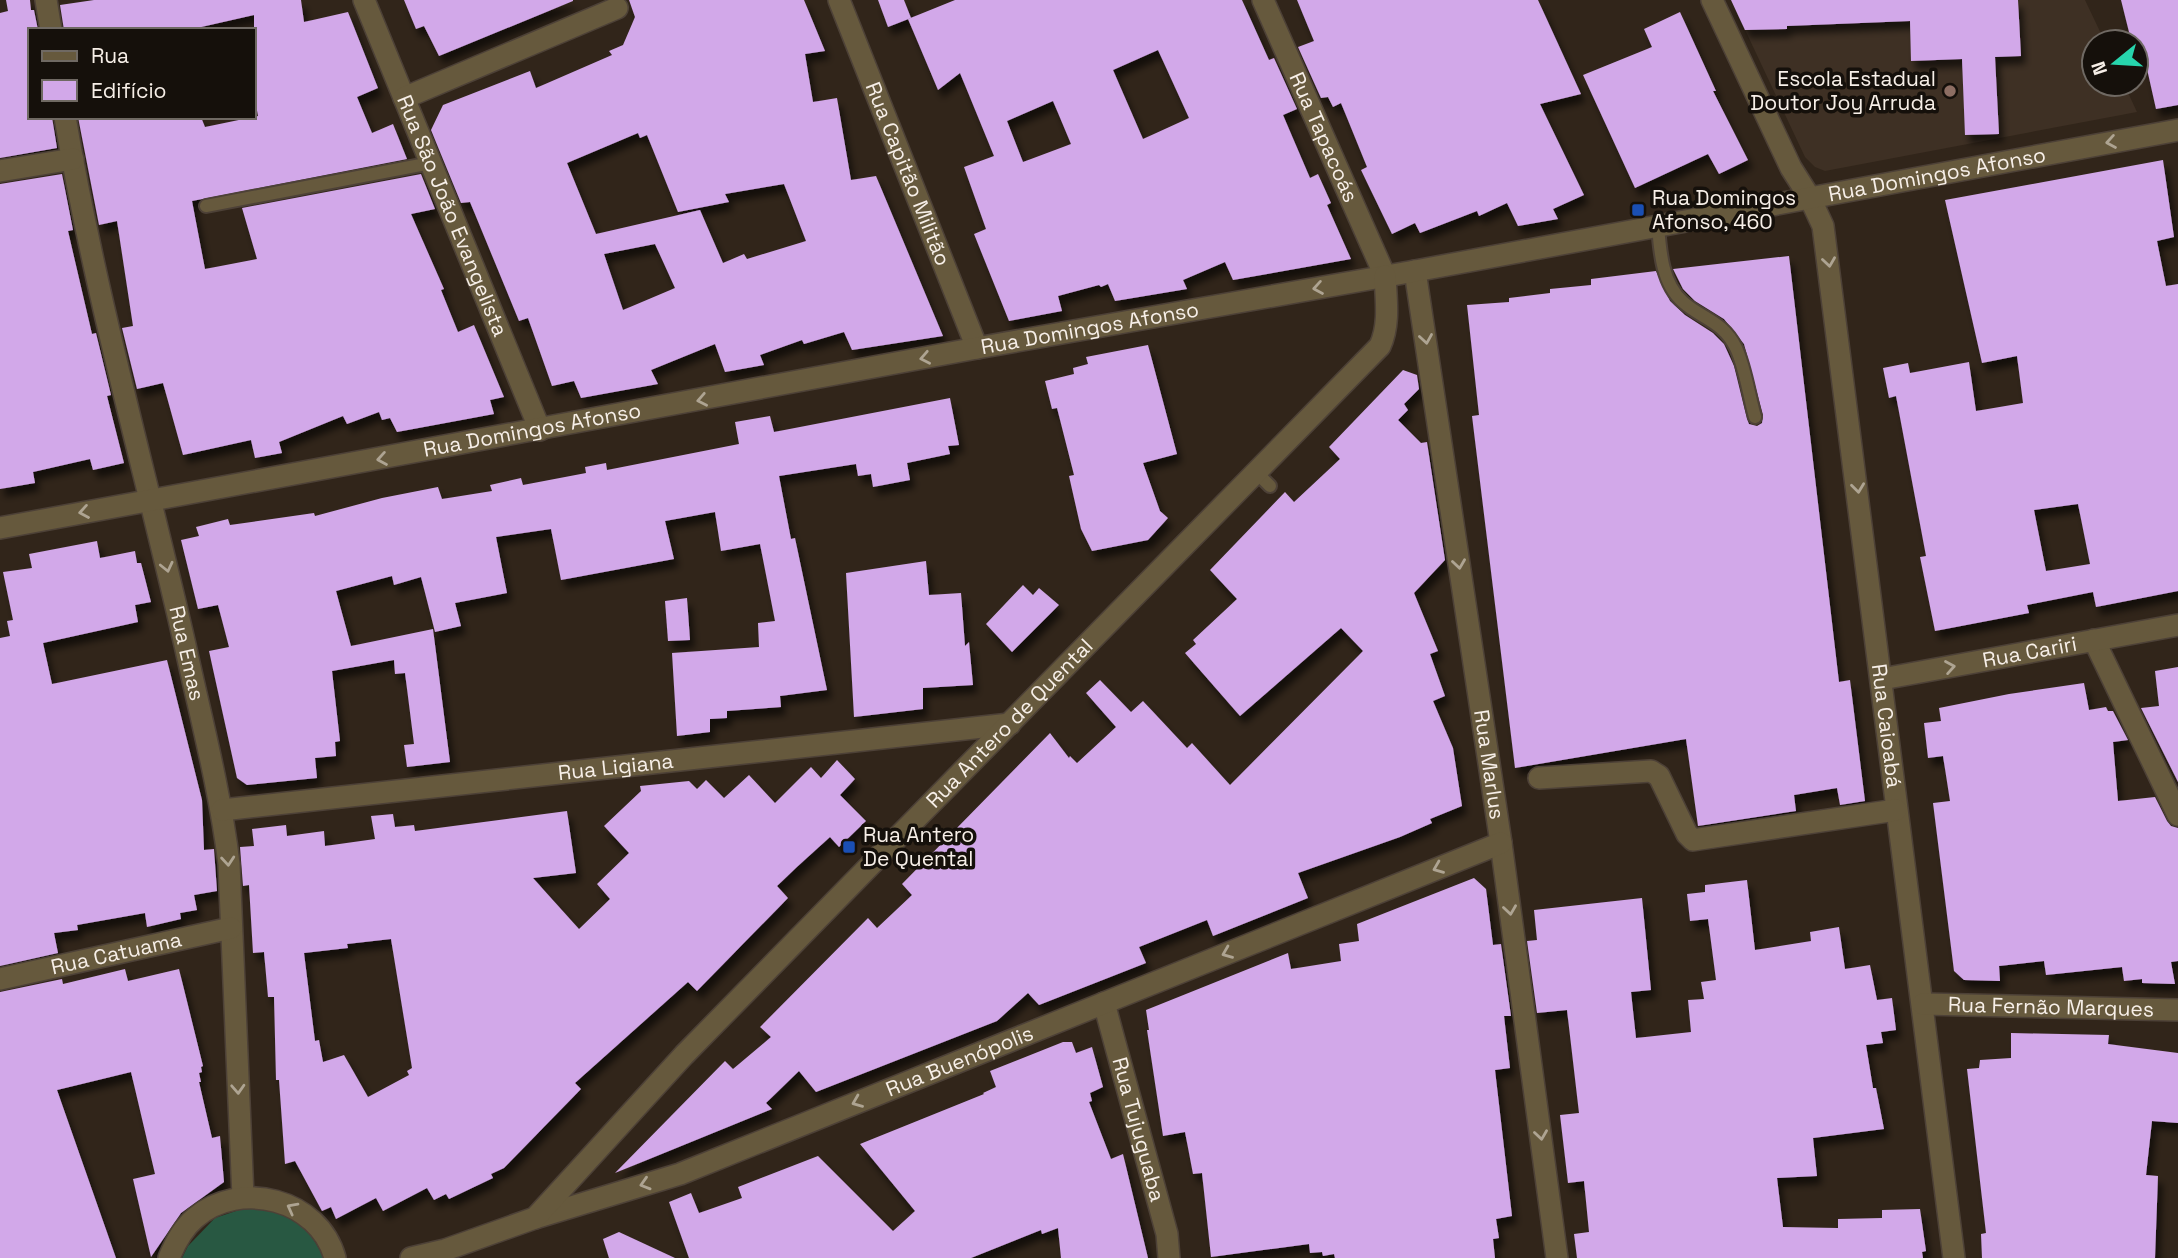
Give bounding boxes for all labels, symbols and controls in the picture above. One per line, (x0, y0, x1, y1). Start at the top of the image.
legend (28, 28, 256, 119)
north arrow (2080, 28, 2150, 98)
text: Rua (91, 42, 129, 69)
text: N (2085, 58, 2113, 78)
place label: Escola Estadual Doutor Joy Arruda (1750, 65, 1936, 116)
street label: Rua Tapacoás (1284, 68, 1365, 206)
text: Edifício (91, 77, 167, 104)
street label: Rua Capitão Militão (860, 78, 957, 270)
marker: Escola Estadual Doutor Joy Arruda (1942, 83, 1958, 99)
street label: Rua São João Evangelista (391, 91, 514, 340)
one-way arrow (2105, 134, 2117, 149)
street label: Rua Domingos Afonso (1826, 141, 2048, 207)
place label: Rua Domingos Afonso, 460 (1652, 184, 1796, 235)
marker: Rua Domingos Afonso, 460 (1630, 202, 1646, 218)
one-way arrow (1822, 257, 1837, 268)
one-way arrow (1312, 279, 1324, 294)
street label: Rua Domingos Afonso (979, 295, 1201, 360)
one-way arrow (1418, 333, 1433, 344)
one-way arrow (919, 349, 931, 364)
one-way arrow (696, 391, 708, 406)
street label: Rua Domingos Afonso (421, 396, 643, 463)
one-way arrow (376, 451, 388, 466)
one-way arrow (1851, 482, 1866, 494)
one-way arrow (79, 504, 91, 519)
one-way arrow (1451, 558, 1466, 569)
one-way arrow (159, 561, 173, 573)
street label: Rua Emas (163, 603, 211, 703)
street label: Rua Cariri (1980, 630, 2079, 673)
street label: Rua Antero de Quental (920, 633, 1098, 813)
one-way arrow (1944, 660, 1955, 675)
street label: Rua Caioabá (1866, 662, 1908, 790)
street label: Rua Marlus (1468, 708, 1511, 821)
street label: Rua Ligiana (557, 747, 675, 786)
place label: Rua Antero De Quental (863, 821, 974, 872)
marker: Rua Antero De Quental (841, 839, 857, 855)
one-way arrow (220, 856, 235, 867)
one-way arrow (1432, 860, 1444, 874)
one-way arrow (1502, 904, 1517, 916)
street label: Rua Catuama (48, 925, 184, 980)
one-way arrow (1221, 945, 1233, 959)
street label: Rua Fernão Marques (1948, 991, 2154, 1022)
street label: Rua Buenópolis (882, 1019, 1037, 1103)
street label: Rua Tujuguaba (1106, 1054, 1172, 1205)
one-way arrow (231, 1083, 246, 1094)
one-way arrow (851, 1094, 863, 1108)
one-way arrow (1533, 1129, 1548, 1141)
one-way arrow (639, 1176, 651, 1191)
one-way arrow (287, 1203, 299, 1217)

